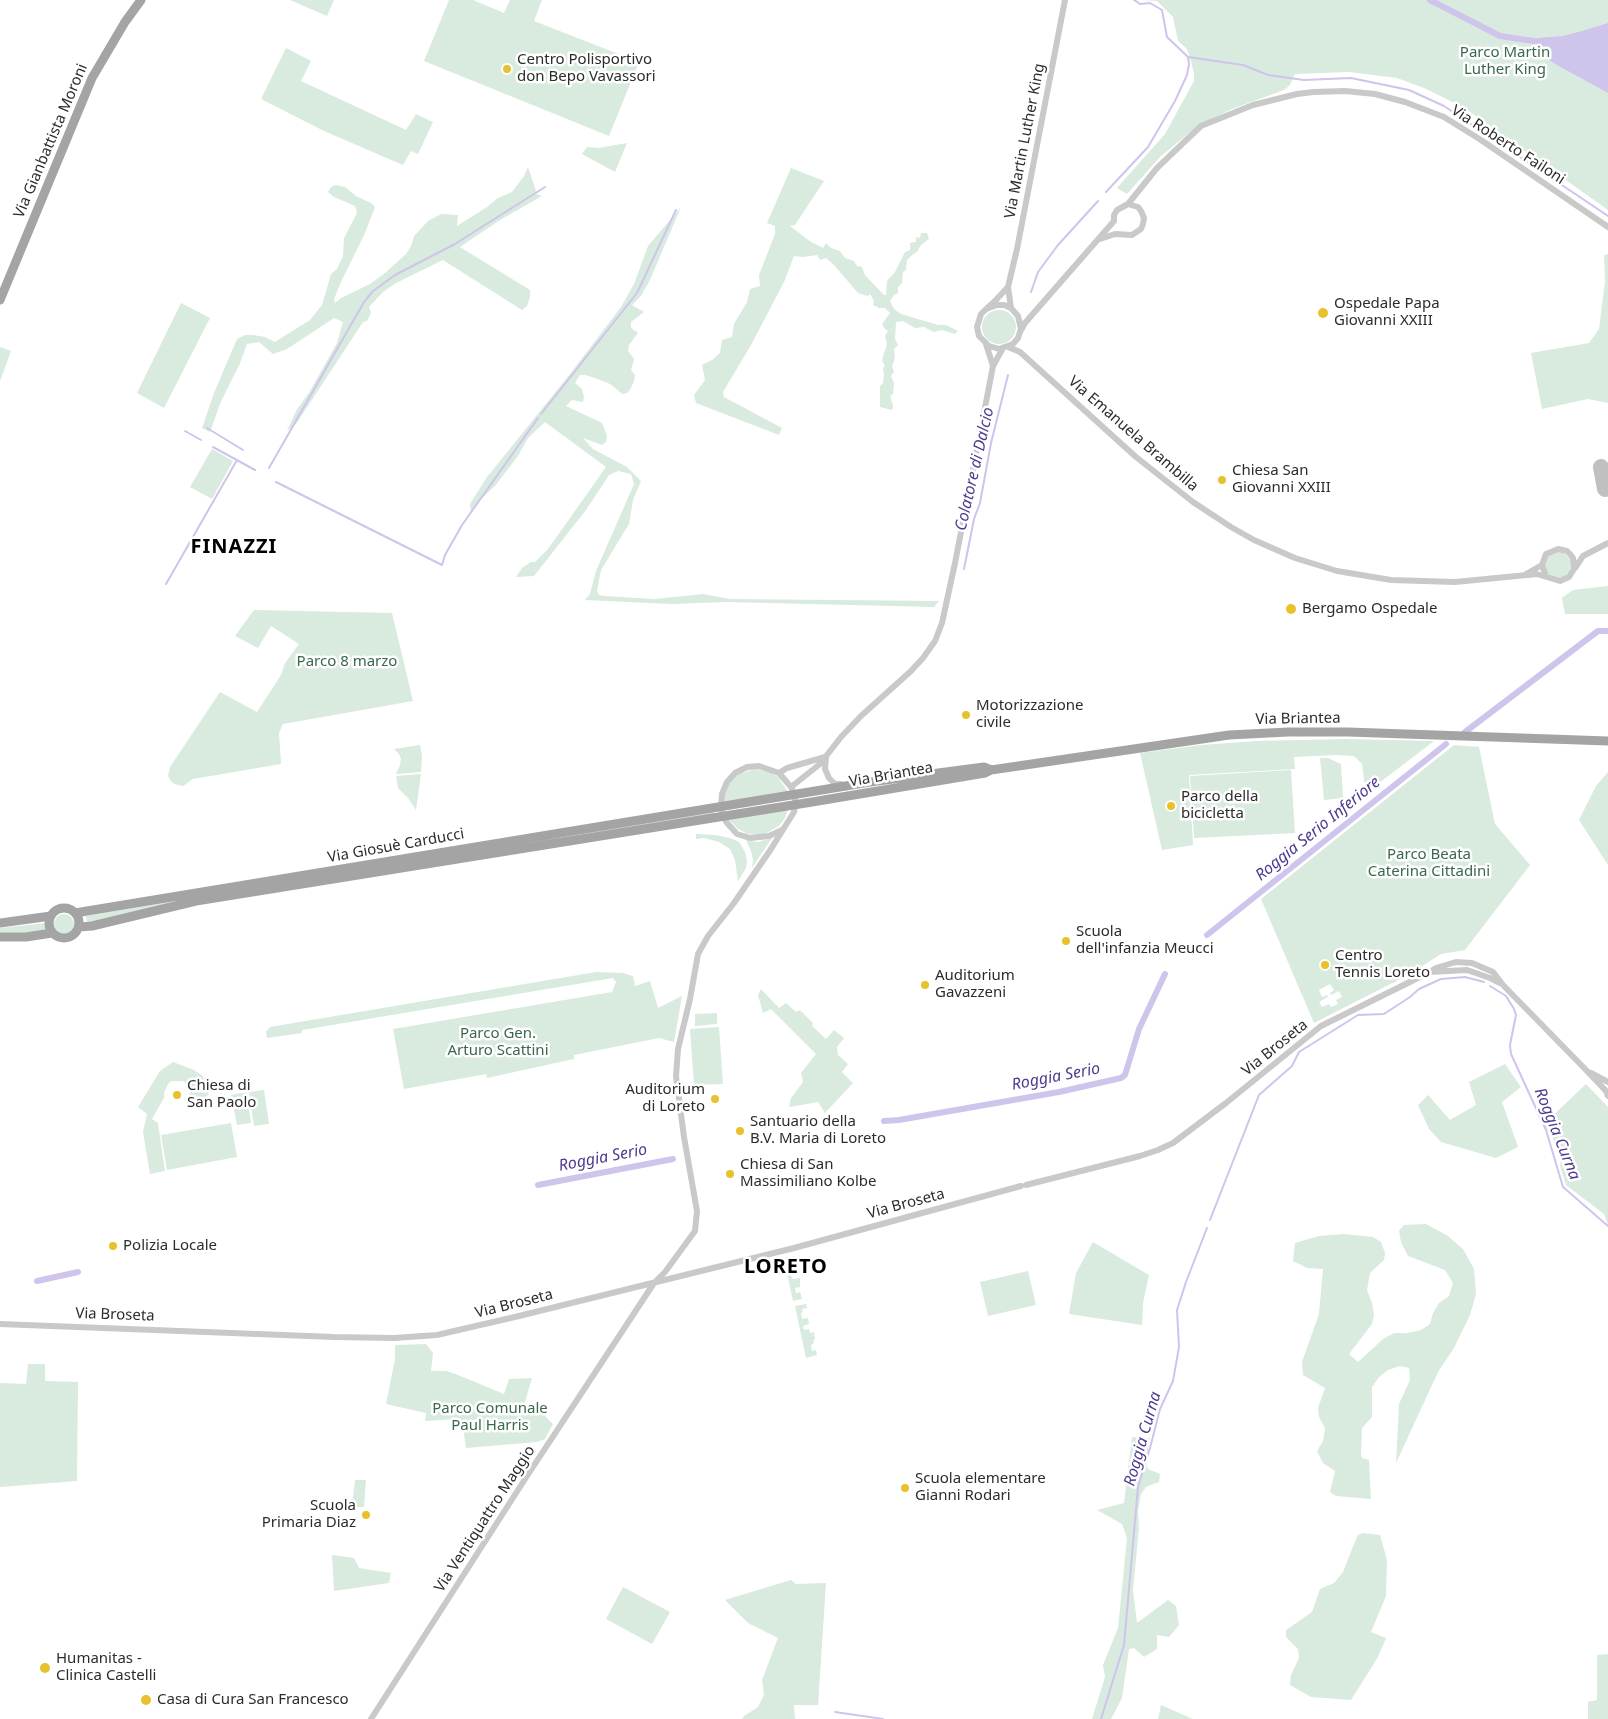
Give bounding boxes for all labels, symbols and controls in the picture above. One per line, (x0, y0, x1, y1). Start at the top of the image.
park label: Parco Martin Luther King (1460, 44, 1550, 79)
place label: Centro Polisportivo don Bepo Vavassori (517, 51, 656, 86)
street label: Via Gianbattista Moroni (10, 61, 92, 221)
street label: Via Martin Luther King (1001, 62, 1049, 220)
marker: Centro Polisportivo don Bepo Vavassori (501, 63, 513, 75)
street label: Via Roberto Failoni (1448, 102, 1568, 188)
place label: Ospedale Papa Giovanni XXIII (1334, 295, 1440, 330)
marker: Ospedale Papa Giovanni XXIII (1316, 306, 1330, 320)
street label: Via Emanuela Brambilla (1064, 373, 1202, 495)
water label: Colatore di Dalcio (951, 405, 999, 533)
place label: Chiesa San Giovanni XXIII (1232, 462, 1331, 497)
marker: Chiesa San Giovanni XXIII (1216, 474, 1228, 486)
district label: FINAZZI (190, 535, 278, 559)
place label: Bergamo Ospedale (1302, 600, 1437, 618)
marker: Bergamo Ospedale (1284, 602, 1298, 616)
park label: Parco 8 marzo (297, 653, 397, 671)
place label: Motorizzazione civile (976, 697, 1083, 732)
marker: Motorizzazione civile (960, 709, 972, 721)
street label: Via Briantea (1255, 709, 1341, 729)
street label: Via Briantea (848, 759, 934, 791)
water label: Roggia Serio Inferiore (1252, 773, 1384, 885)
place label: Parco della bicicletta (1181, 788, 1258, 823)
marker: Parco della bicicletta (1165, 800, 1177, 812)
street label: Via Giosuè Carducci (326, 825, 466, 867)
park label: Parco Beata Caterina Cittadini (1368, 846, 1490, 881)
place label: Scuola dell'infanzia Meucci (1076, 923, 1214, 958)
marker: Scuola dell'infanzia Meucci (1060, 935, 1072, 947)
place label: Centro Tennis Loreto (1335, 947, 1430, 982)
marker: Centro Tennis Loreto (1319, 959, 1331, 971)
place label: Auditorium Gavazzeni (935, 967, 1015, 1002)
marker: Auditorium Gavazzeni (919, 979, 931, 991)
street label: Via Broseta (1238, 1016, 1312, 1080)
park label: Parco Gen. Arturo Scattini (447, 1025, 549, 1060)
water label: Roggia Serio (1010, 1059, 1102, 1095)
place label: Chiesa di San Paolo (187, 1077, 256, 1112)
place label: Auditorium di Loreto (625, 1081, 705, 1116)
water label: Roggia Curna (1530, 1085, 1584, 1183)
marker: Chiesa di San Paolo (171, 1089, 183, 1101)
marker: Auditorium di Loreto (709, 1093, 721, 1105)
place label: Santuario della B.V. Maria di Loreto (750, 1113, 886, 1148)
marker: Santuario della B.V. Maria di Loreto (734, 1125, 746, 1137)
water label: Roggia Serio (557, 1140, 649, 1176)
place label: Chiesa di San Massimiliano Kolbe (740, 1156, 876, 1191)
marker: Chiesa di San Massimiliano Kolbe (724, 1168, 736, 1180)
street label: Via Broseta (865, 1185, 947, 1223)
place label: Polizia Locale (123, 1237, 217, 1255)
marker: Polizia Locale (107, 1240, 119, 1252)
district label: LORETO (743, 1255, 829, 1279)
street label: Via Broseta (473, 1286, 555, 1322)
street label: Via Broseta (75, 1305, 155, 1325)
water label: Roggia Curna (1120, 1390, 1166, 1488)
park label: Parco Comunale Paul Harris (432, 1400, 548, 1435)
street label: Via Ventiquattro Maggio (431, 1442, 539, 1596)
place label: Scuola elementare Gianni Rodari (915, 1470, 1046, 1505)
marker: Scuola elementare Gianni Rodari (899, 1482, 911, 1494)
place label: Scuola Primaria Diaz (262, 1497, 356, 1532)
marker: Scuola Primaria Diaz (360, 1509, 372, 1521)
place label: Humanitas - Clinica Castelli (56, 1650, 156, 1685)
marker: Humanitas - Clinica Castelli (38, 1661, 52, 1675)
place label: Casa di Cura San Francesco (157, 1691, 349, 1709)
marker: Casa di Cura San Francesco (139, 1693, 153, 1707)

